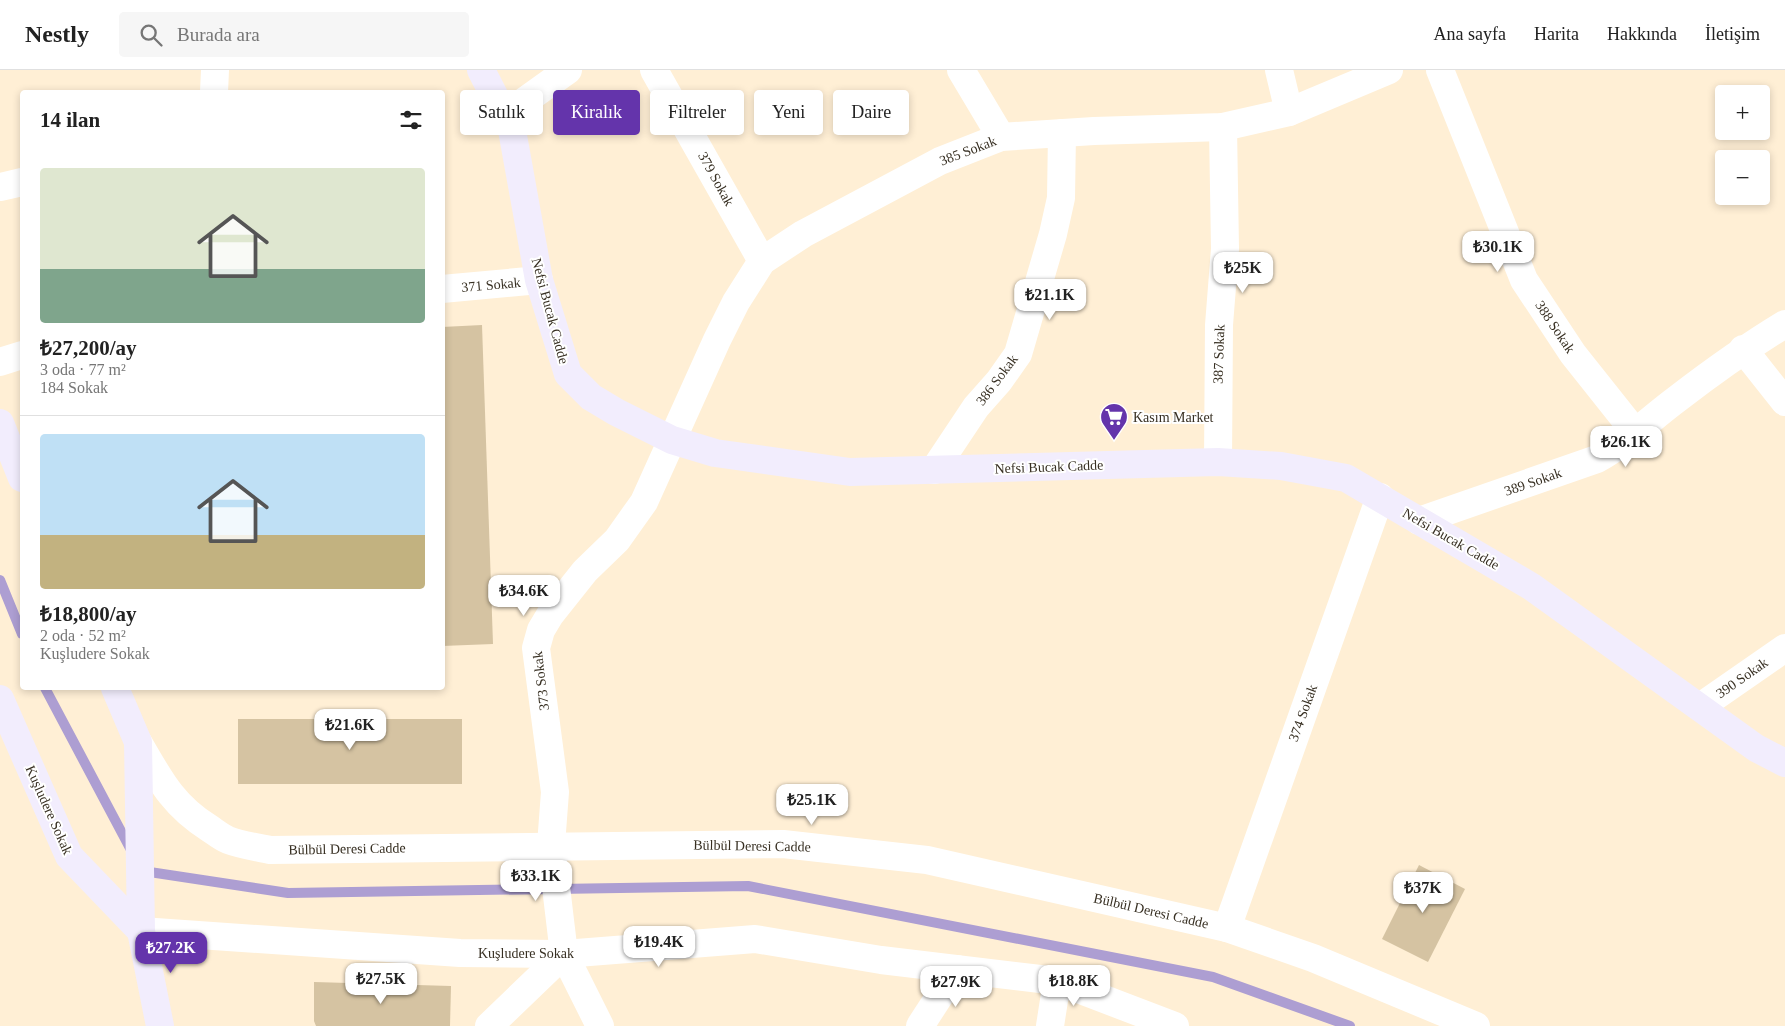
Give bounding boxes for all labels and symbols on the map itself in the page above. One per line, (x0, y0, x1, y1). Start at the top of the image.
street label: 385 Sokak (938, 133, 998, 169)
street label: 379 Sokak (695, 149, 737, 209)
pin: ₺30.1K (1457, 230, 1539, 273)
pin: ₺25K (1213, 252, 1273, 294)
street label: Nefsi Bucak Cadde (529, 256, 571, 366)
street label: 371 Sokak (461, 275, 521, 295)
pin: ₺21.1K (1009, 278, 1091, 321)
street label: 388 Sokak (1532, 298, 1578, 356)
street label: 387 Sokak (1210, 324, 1228, 384)
street label: 386 Sokak (973, 352, 1021, 408)
supermarket icon: Kasım Market (1099, 402, 1129, 441)
place label: Kasım Market (1133, 410, 1214, 425)
pin: ₺26.1K (1585, 426, 1667, 468)
street label: Nefsi Bucak Cadde (994, 458, 1104, 476)
street label: 389 Sokak (1502, 465, 1564, 499)
street label: Nefsi Bucak Cadde (1400, 505, 1502, 573)
pin: ₺34.6K (483, 574, 565, 617)
street label: 373 Sokak (530, 651, 552, 711)
street label: 390 Sokak (1713, 655, 1771, 701)
street label: 374 Sokak (1286, 682, 1320, 744)
pin: ₺21.6K (309, 708, 391, 751)
street label: Kuşludere Sokak (23, 763, 75, 857)
pin: ₺25.1K (771, 784, 853, 826)
street label: Bülbül Deresi Cadde (693, 837, 811, 855)
street label: Bülbül Deresi Cadde (288, 840, 406, 858)
pin: ₺33.1K (495, 860, 577, 902)
pin: ₺37K (1393, 872, 1453, 914)
street label: Bülbül Deresi Cadde (1092, 890, 1210, 932)
pin: ₺19.4K (618, 926, 700, 968)
pin: ₺27.2K (130, 932, 212, 974)
street label: Kuşludere Sokak (478, 946, 574, 961)
pin: ₺27.5K (340, 962, 422, 1005)
pin: ₺18.8K (1033, 964, 1115, 1007)
pin: ₺27.9K (915, 966, 997, 1008)

